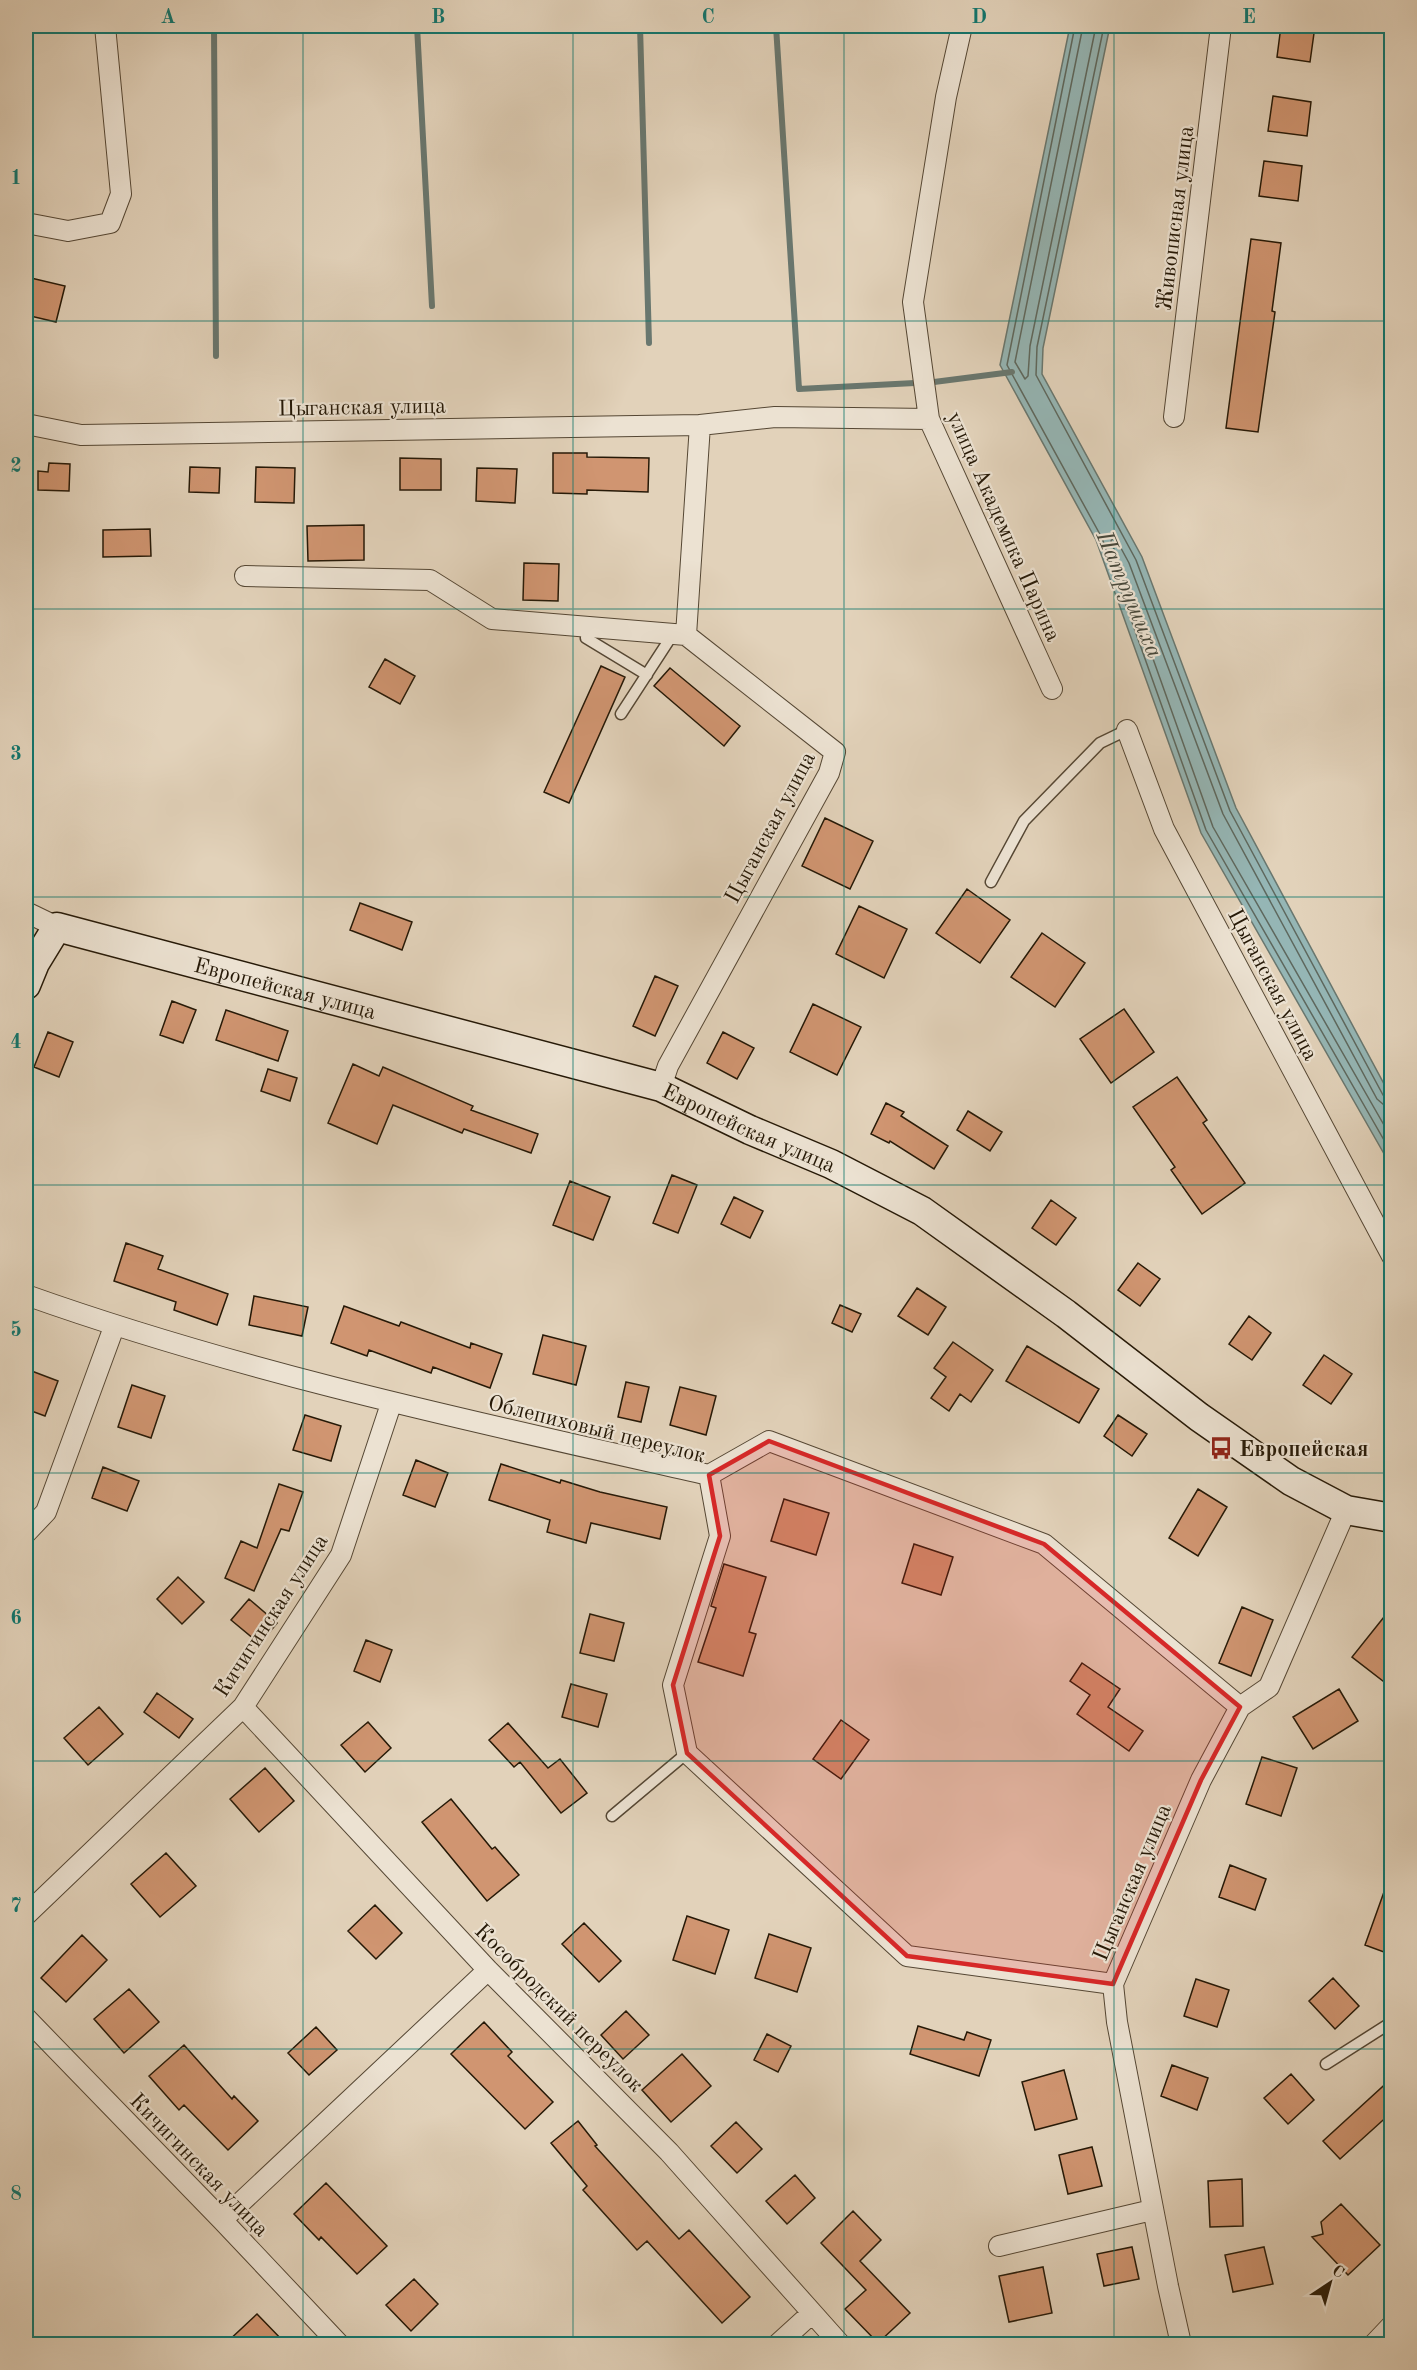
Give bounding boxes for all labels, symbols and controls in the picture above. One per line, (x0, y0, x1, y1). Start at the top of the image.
text: A (160, 8, 176, 28)
text: B (431, 8, 445, 28)
text: C (701, 8, 715, 28)
text: D (971, 8, 987, 28)
text: E (1242, 8, 1256, 28)
street label: Живописная улица (1154, 125, 1198, 312)
text: 1 (10, 169, 22, 189)
street label: Цыганская улица (278, 396, 446, 420)
street label: улица Академика Парина (942, 409, 1064, 645)
text: 2 (10, 457, 22, 477)
water label: Патрушиха (1090, 527, 1166, 662)
text: 3 (10, 745, 22, 765)
street label: Цыганская улица (722, 748, 820, 907)
street label: Цыганская улица (1223, 906, 1321, 1064)
street label: Европейская улица (191, 955, 378, 1024)
text: 4 (10, 1033, 22, 1053)
street label: Европейская улица (658, 1080, 839, 1178)
text: 5 (10, 1320, 22, 1341)
street label: Облепиховый переулок (485, 1392, 708, 1468)
bus stop icon: Европейская (1208, 1435, 1234, 1461)
place label: Европейская (1239, 1439, 1368, 1461)
street label: Кичигинская улица (211, 1531, 333, 1702)
text: 6 (10, 1609, 22, 1629)
street label: Цыганская улица (1090, 1801, 1176, 1964)
text: 7 (10, 1897, 22, 1917)
street label: Кособродский переулок (470, 1920, 647, 2097)
street label: Кичигинская улица (125, 2090, 272, 2241)
text: 8 (10, 2185, 22, 2205)
north arrow (1300, 2253, 1360, 2313)
text: С (1329, 2263, 1347, 2282)

